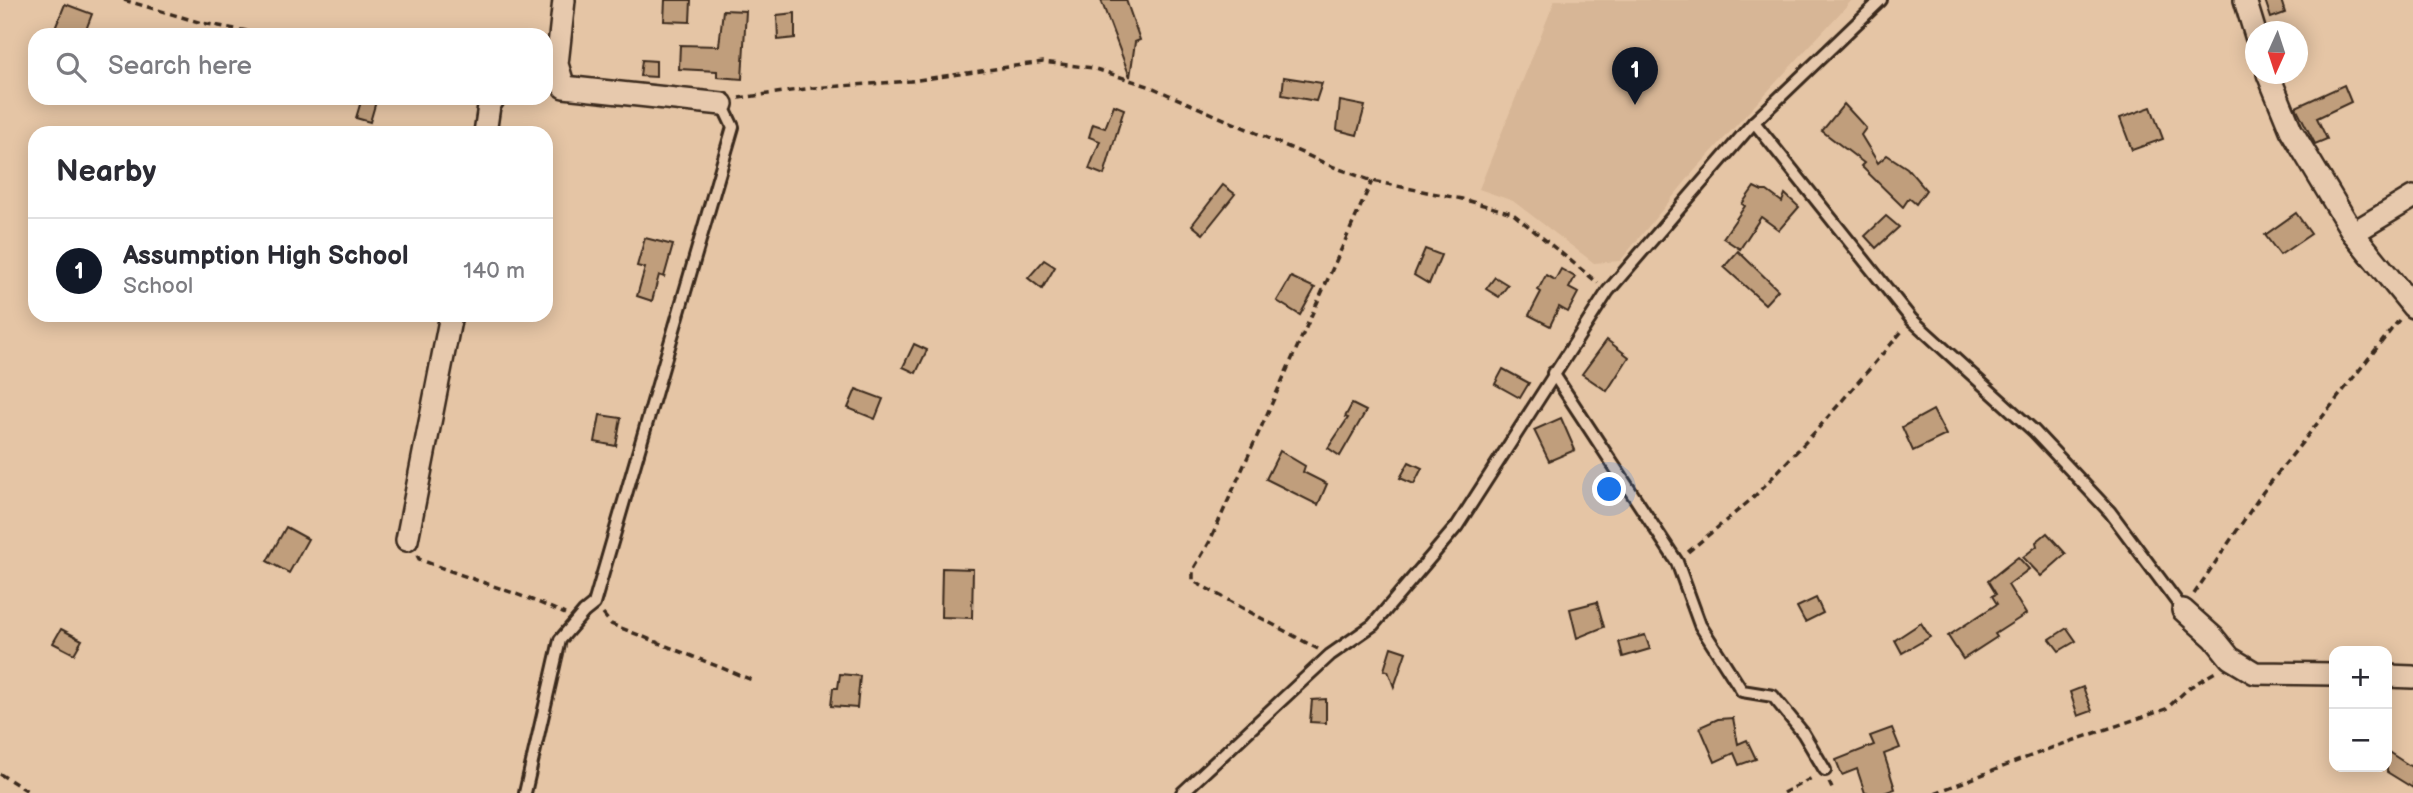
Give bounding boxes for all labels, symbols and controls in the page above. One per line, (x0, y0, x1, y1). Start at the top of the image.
north arrow (2245, 21, 2308, 84)
search box (28, 28, 553, 105)
pin: 1 (1612, 47, 1658, 105)
icon: search (52, 48, 90, 86)
text: Search here (108, 51, 252, 82)
text: Nearby (56, 154, 156, 190)
text: Assumption High School (123, 241, 409, 272)
text: 1 (74, 257, 84, 285)
text: 140 m (463, 257, 525, 285)
text: School (123, 272, 193, 300)
your location (1592, 472, 1626, 506)
map controls (2329, 646, 2392, 772)
button: + (2329, 646, 2392, 709)
button: − (2329, 709, 2392, 772)

